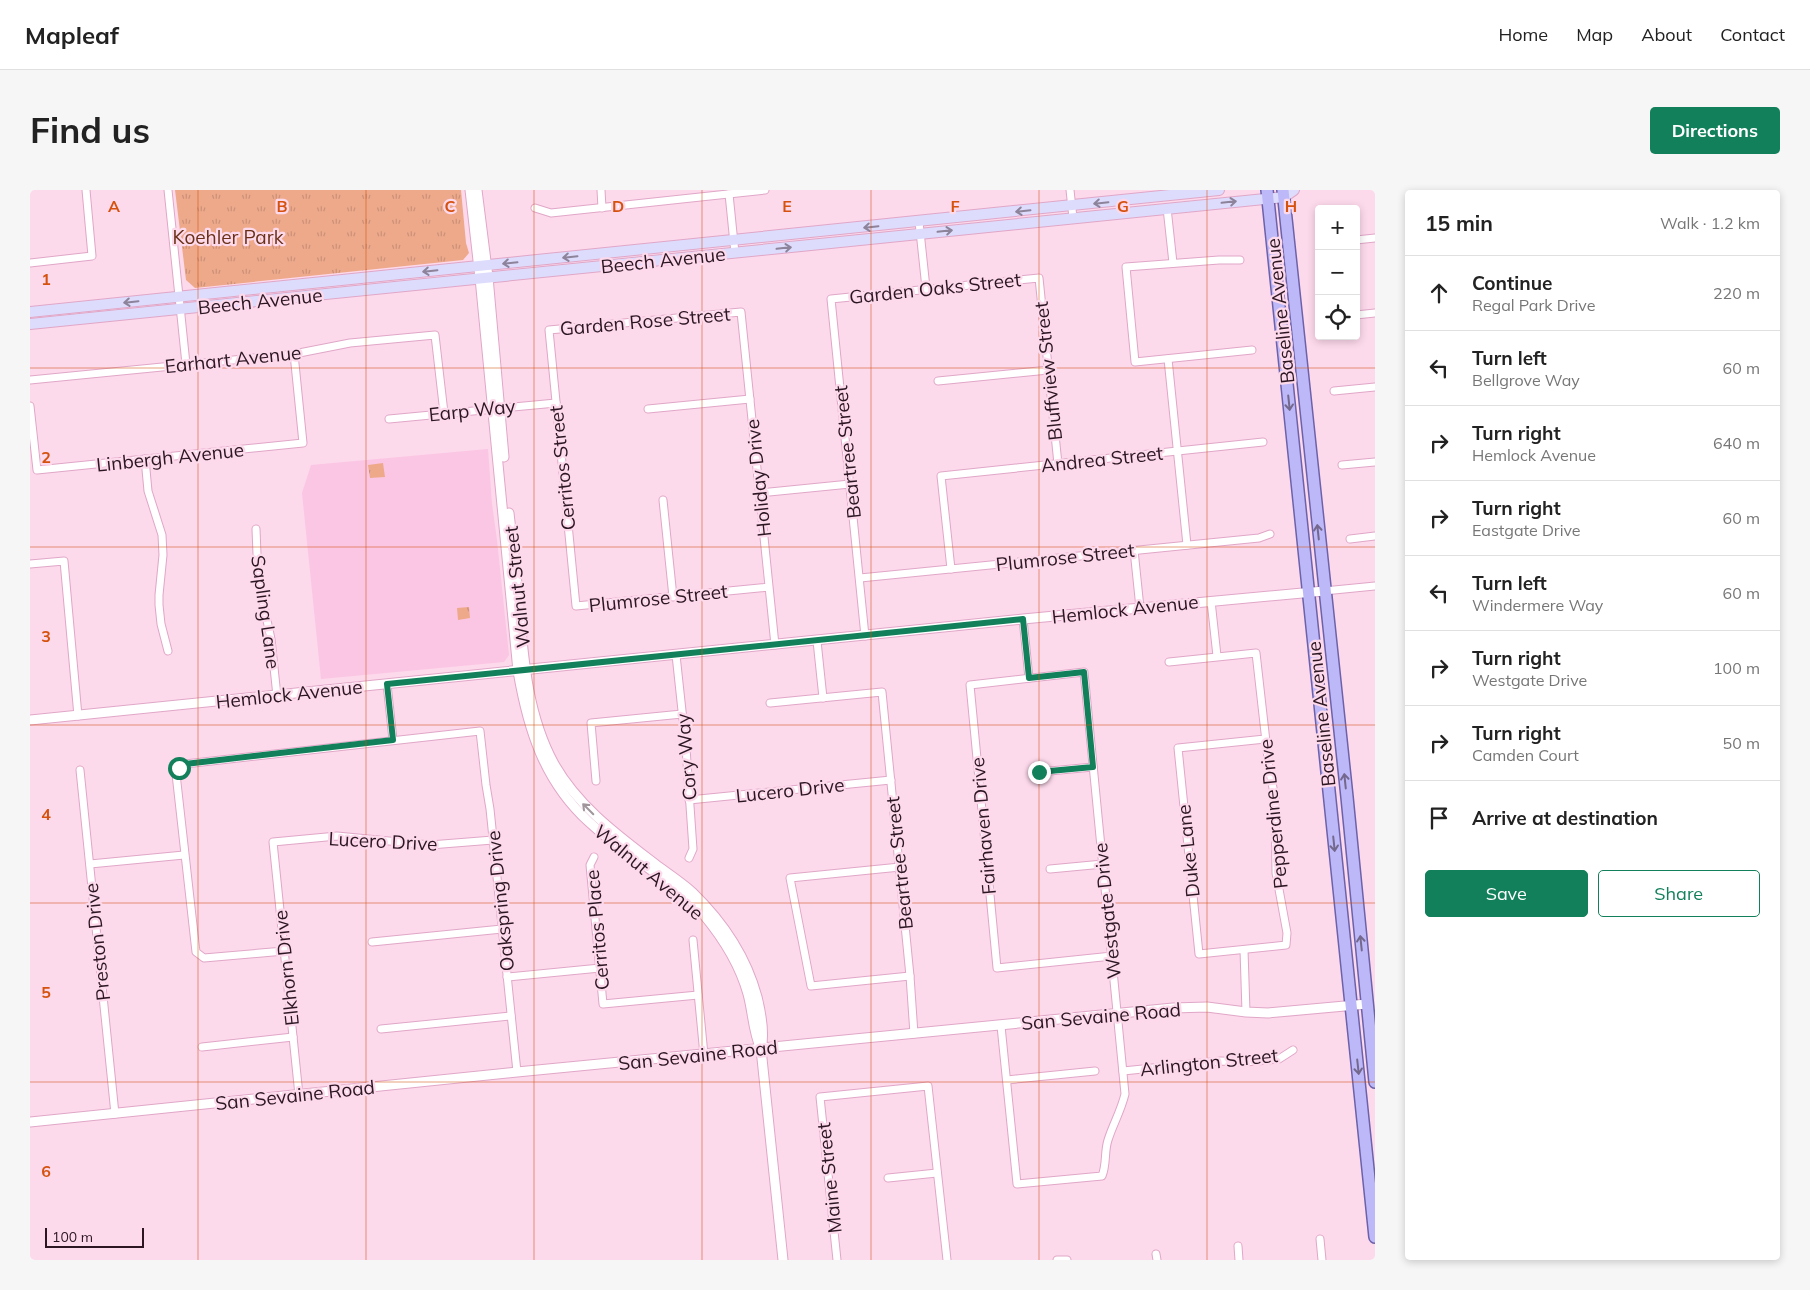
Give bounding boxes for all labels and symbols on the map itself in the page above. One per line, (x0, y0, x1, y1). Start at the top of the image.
text: A (108, 196, 120, 216)
text: B (276, 196, 288, 216)
text: C (445, 196, 456, 216)
text: D (612, 196, 624, 216)
text: E (782, 196, 792, 216)
text: F (950, 196, 960, 216)
text: G (1117, 196, 1129, 216)
text: H (1285, 196, 1297, 216)
one-way arrow (1221, 197, 1237, 207)
one-way arrow (1093, 198, 1109, 208)
one-way arrow (1016, 206, 1032, 216)
one-way arrow (863, 222, 879, 231)
park label: Koehler Park (173, 225, 284, 249)
one-way arrow (937, 226, 953, 236)
street label: Baseline Avenue (1260, 237, 1300, 385)
street label: Beech Avenue (599, 242, 727, 278)
one-way arrow (775, 243, 791, 253)
one-way arrow (562, 252, 578, 262)
one-way arrow (502, 258, 518, 268)
one-way arrow (423, 266, 439, 276)
street label: Garden Oaks Street (848, 267, 1022, 309)
text: 1 (41, 269, 51, 289)
street label: Beech Avenue (196, 283, 324, 319)
one-way arrow (124, 297, 140, 307)
street label: Bluffview Street (1029, 300, 1067, 442)
street label: Garden Rose Street (559, 302, 732, 340)
street label: Earhart Avenue (164, 340, 302, 378)
street label: Beartree Street (828, 384, 866, 520)
street label: Earp Way (427, 394, 517, 426)
one-way arrow (1284, 395, 1294, 411)
street label: Cerritos Street (543, 404, 580, 532)
street label: Holiday Drive (740, 418, 776, 538)
street label: Linbergh Avenue (95, 437, 245, 477)
street label: Andrea Street (1040, 441, 1165, 477)
text: 2 (41, 447, 51, 467)
street label: Walnut Street (499, 525, 535, 649)
one-way arrow (1313, 525, 1323, 541)
street label: Plumrose Street (994, 538, 1136, 576)
street label: Sapling Lane (246, 554, 286, 670)
street label: Plumrose Street (587, 579, 729, 617)
street label: Hemlock Avenue (1051, 589, 1199, 629)
text: 3 (41, 626, 51, 646)
street label: Baseline Avenue (1301, 640, 1341, 788)
street label: Hemlock Avenue (215, 674, 363, 714)
street label: Cory Way (670, 713, 702, 801)
street label: Pepperdine Drive (1253, 738, 1293, 890)
street label: Fairhaven Drive (965, 756, 1001, 896)
route start (168, 757, 191, 780)
route end (1028, 761, 1051, 784)
street label: Lucero Drive (734, 772, 846, 808)
one-way arrow (1340, 773, 1350, 789)
street label: Beartree Street (880, 795, 918, 931)
one-way arrow (582, 803, 594, 815)
street label: Duke Lane (1171, 803, 1205, 899)
text: 4 (41, 804, 51, 824)
street label: Walnut Avenue (589, 819, 709, 925)
street label: Lucero Drive (328, 826, 438, 856)
street label: Oakspring Drive (481, 829, 519, 973)
one-way arrow (1330, 836, 1339, 852)
street label: Westgate Drive (1088, 842, 1126, 980)
street label: Cerritos Place (580, 869, 614, 991)
street label: Preston Drive (79, 882, 115, 1002)
street label: Elkhorn Drive (268, 909, 304, 1027)
one-way arrow (1356, 935, 1366, 951)
text: 5 (41, 982, 51, 1002)
street label: San Sevaine Road (1020, 997, 1182, 1035)
street label: San Sevaine Road (617, 1035, 779, 1075)
street label: Arlington Street (1139, 1043, 1279, 1081)
one-way arrow (1353, 1059, 1363, 1075)
street label: San Sevaine Road (214, 1075, 376, 1115)
street label: Maine Street (811, 1121, 847, 1235)
text: 6 (41, 1161, 51, 1181)
scale bar (45, 1225, 144, 1248)

